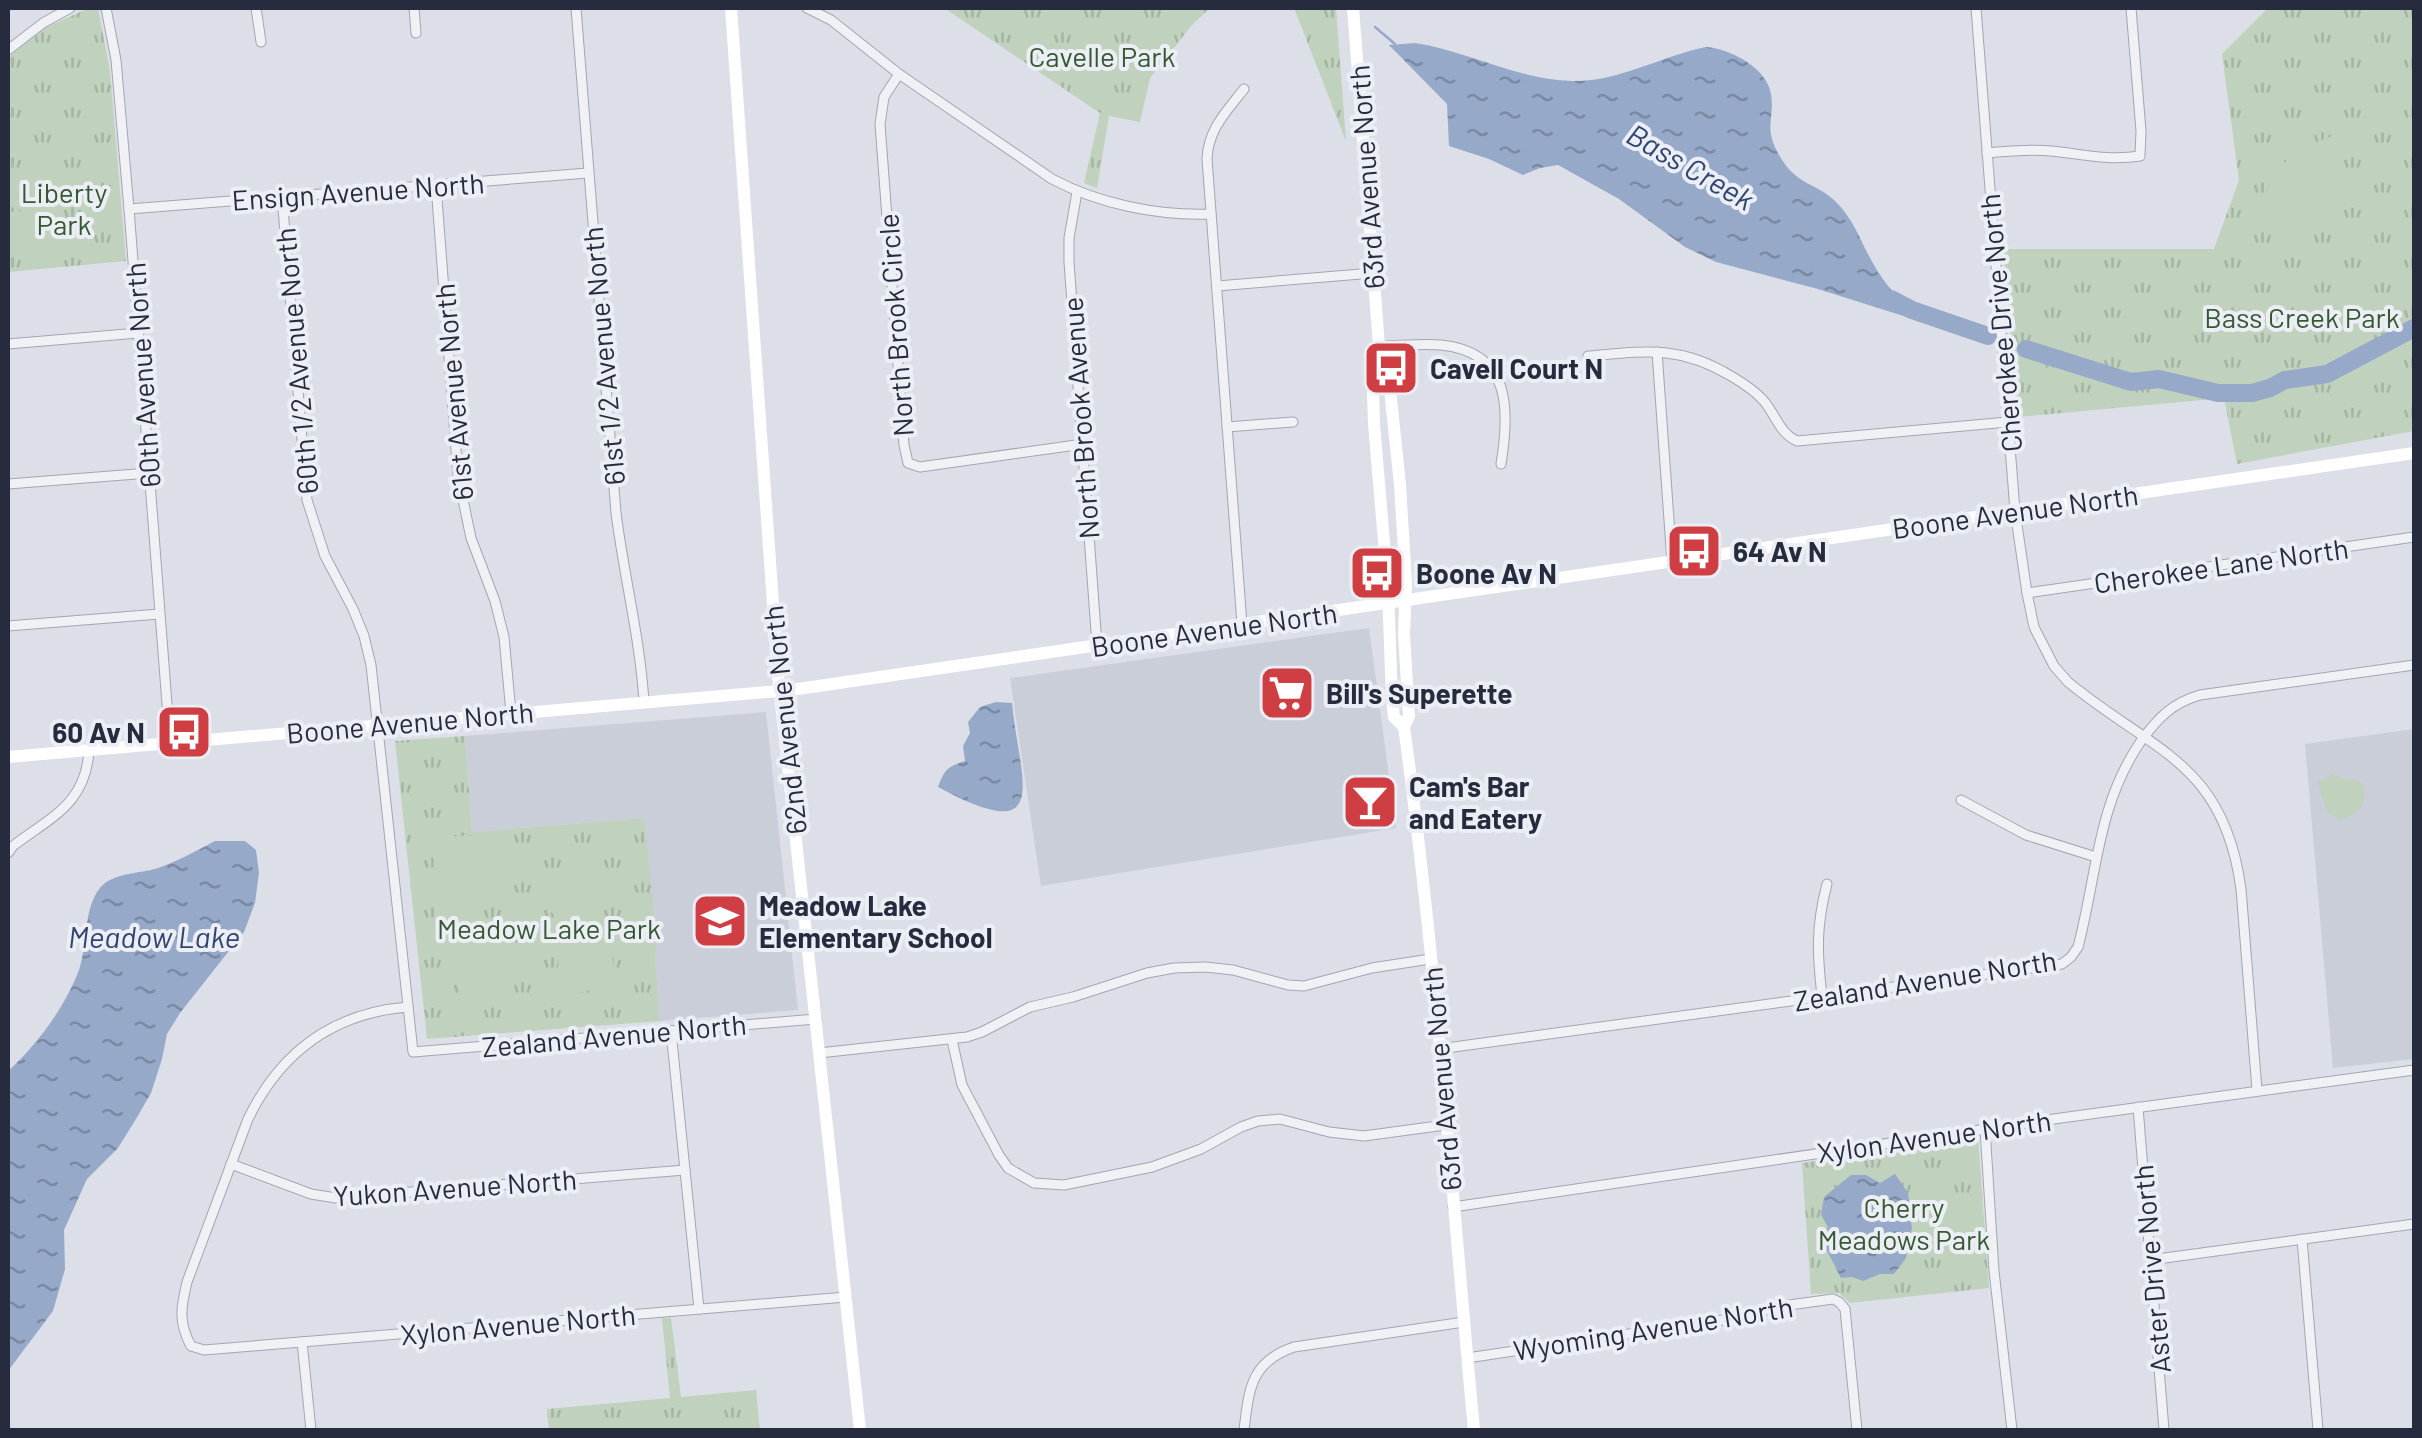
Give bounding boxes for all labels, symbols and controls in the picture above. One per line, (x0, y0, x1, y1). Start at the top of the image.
park label: Cavelle Park (1028, 39, 1176, 73)
street label: 63rd Avenue North (1341, 64, 1391, 290)
water label: Bass Creek (1621, 115, 1761, 217)
street label: Ensign Avenue North (231, 165, 485, 217)
park label: Liberty Park (21, 175, 107, 241)
street label: Cherokee Drive North (1972, 192, 2028, 454)
street label: North Brook Circle (870, 212, 920, 438)
street label: 61st 1/2 Avenue North (575, 225, 631, 487)
street label: 60th 1/2 Avenue North (267, 226, 325, 496)
street label: 60th Avenue North (117, 261, 167, 489)
street label: 61st Avenue North (427, 282, 479, 502)
street label: North Brook Avenue (1055, 296, 1105, 540)
park label: Bass Creek Park (2204, 300, 2400, 334)
bus stop icon: Cavell Court N (1361, 338, 1421, 398)
place label: Cavell Court N (1430, 351, 1603, 385)
street label: Boone Avenue North (1890, 477, 2140, 545)
bus stop icon: 64 Av N (1664, 521, 1724, 581)
street label: Cherokee Lane North (2092, 530, 2350, 600)
place label: 64 Av N (1733, 534, 1827, 568)
bus stop icon: Boone Av N (1347, 543, 1407, 603)
place label: Boone Av N (1416, 556, 1557, 590)
street label: Boone Avenue North (1089, 595, 1339, 663)
street label: 62nd Avenue North (755, 604, 813, 836)
supermarket icon: Bill's Superette (1257, 663, 1317, 723)
place label: Bill's Superette (1326, 676, 1513, 710)
street label: Boone Avenue North (285, 694, 535, 750)
bus stop icon: 60 Av N (154, 702, 214, 762)
place label: 60 Av N (52, 715, 145, 749)
place label: Cam's Bar and Eatery (1409, 769, 1542, 835)
bar icon: Cam's Bar and Eatery (1340, 772, 1400, 832)
place label: Meadow Lake Elementary School (759, 888, 993, 954)
school or university icon: Meadow Lake Elementary School (690, 891, 750, 951)
park label: Meadow Lake Park (437, 911, 661, 945)
water label: Meadow Lake (68, 918, 240, 954)
street label: Zealand Avenue North (1791, 942, 2059, 1018)
street label: 63rd Avenue North (1414, 966, 1468, 1192)
street label: Zealand Avenue North (480, 1006, 748, 1064)
street label: Xylon Avenue North (1815, 1103, 2053, 1169)
street label: Yukon Avenue North (332, 1162, 578, 1212)
street label: Aster Drive North (2125, 1163, 2177, 1375)
park label: Cherry Meadows Park (1818, 1190, 1990, 1256)
street label: Wyoming Avenue North (1511, 1289, 1795, 1367)
street label: Xylon Avenue North (399, 1297, 637, 1351)

